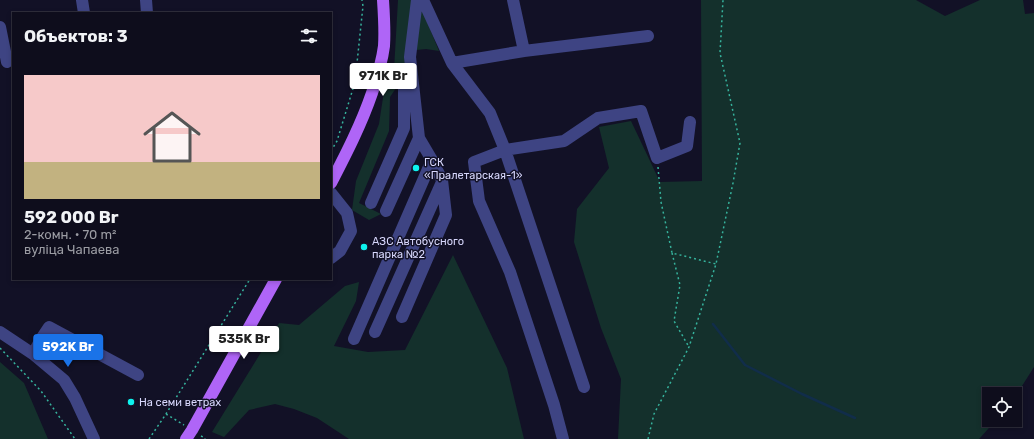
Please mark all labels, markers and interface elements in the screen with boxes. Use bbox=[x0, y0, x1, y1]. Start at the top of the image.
icon: filters bbox=[298, 25, 320, 47]
text: Объектов: 3 bbox=[24, 26, 128, 46]
pin: 971K Br bbox=[346, 63, 420, 97]
text: 971K Br bbox=[359, 68, 407, 83]
icon: home bbox=[136, 101, 208, 173]
place label: ГСК «Пралетарская-1» bbox=[424, 156, 523, 182]
marker: ГСК «Пралетарская-1» bbox=[411, 163, 421, 173]
text: 592 000 Br bbox=[24, 207, 119, 227]
text: 2-комн. · 70 m² bbox=[24, 227, 117, 242]
place label: АЗС Автобусного парка №2 bbox=[372, 235, 464, 261]
text: вуліца Чапаева bbox=[24, 242, 119, 257]
marker: АЗС Автобусного парка №2 bbox=[359, 242, 369, 252]
pin: 535K Br bbox=[207, 326, 281, 360]
text: 535K Br bbox=[218, 331, 270, 346]
pin: 592K Br bbox=[31, 334, 105, 368]
text: 592K Br bbox=[42, 339, 94, 354]
map controls bbox=[982, 387, 1022, 427]
button: locate bbox=[982, 387, 1022, 427]
place label: На семи ветрах bbox=[139, 396, 221, 409]
marker: На семи ветрах bbox=[126, 397, 136, 407]

